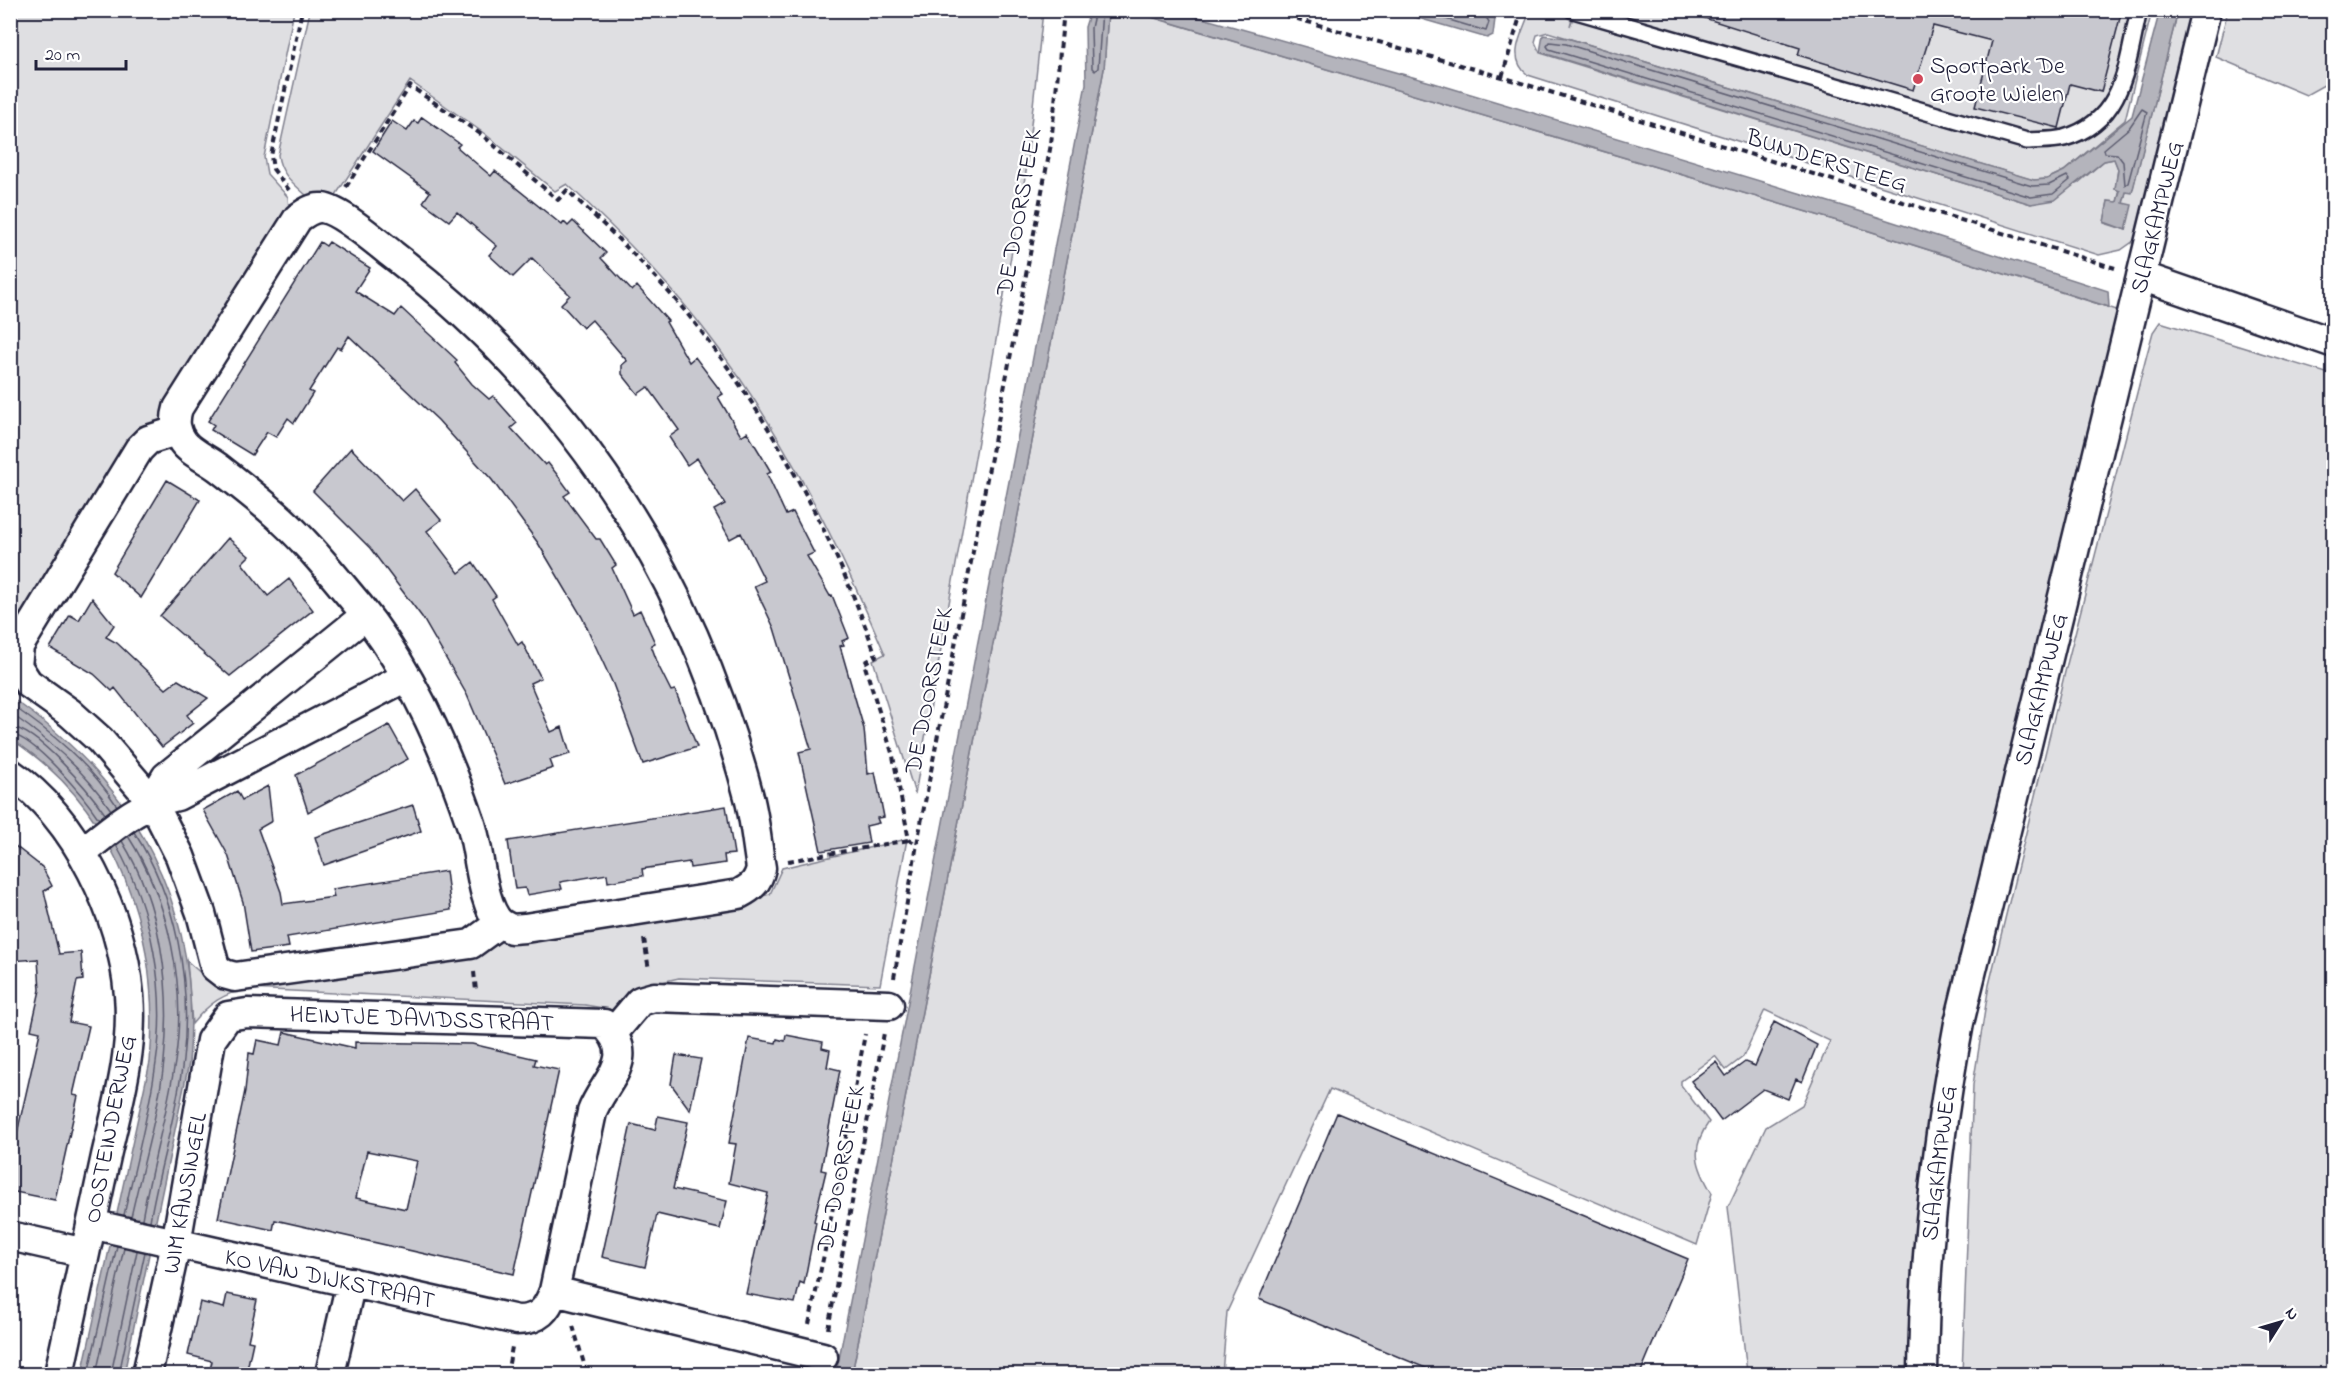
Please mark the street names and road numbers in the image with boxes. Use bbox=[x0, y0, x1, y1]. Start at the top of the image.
street label: BUNDERSTEEG bbox=[1741, 121, 1911, 203]
street label: DE DOORSTEEK bbox=[988, 126, 1052, 300]
street label: SLAGKAMPWEG bbox=[2123, 138, 2194, 297]
street label: DE DOORSTEEK bbox=[897, 604, 964, 778]
street label: SLAGKAMPWEG bbox=[2007, 610, 2078, 769]
street label: HEINTJE DAVIDSSTRAAT bbox=[289, 998, 555, 1043]
street label: OOSTEINDERWEG bbox=[76, 1033, 147, 1226]
street label: DE DOORSTEEK bbox=[809, 1082, 876, 1256]
street label: SLAGKAMPWEG bbox=[1914, 1084, 1967, 1243]
street label: WIM KANSINGEL bbox=[155, 1110, 218, 1277]
street label: KO VAN DIJKSTRAAT bbox=[221, 1241, 438, 1320]

